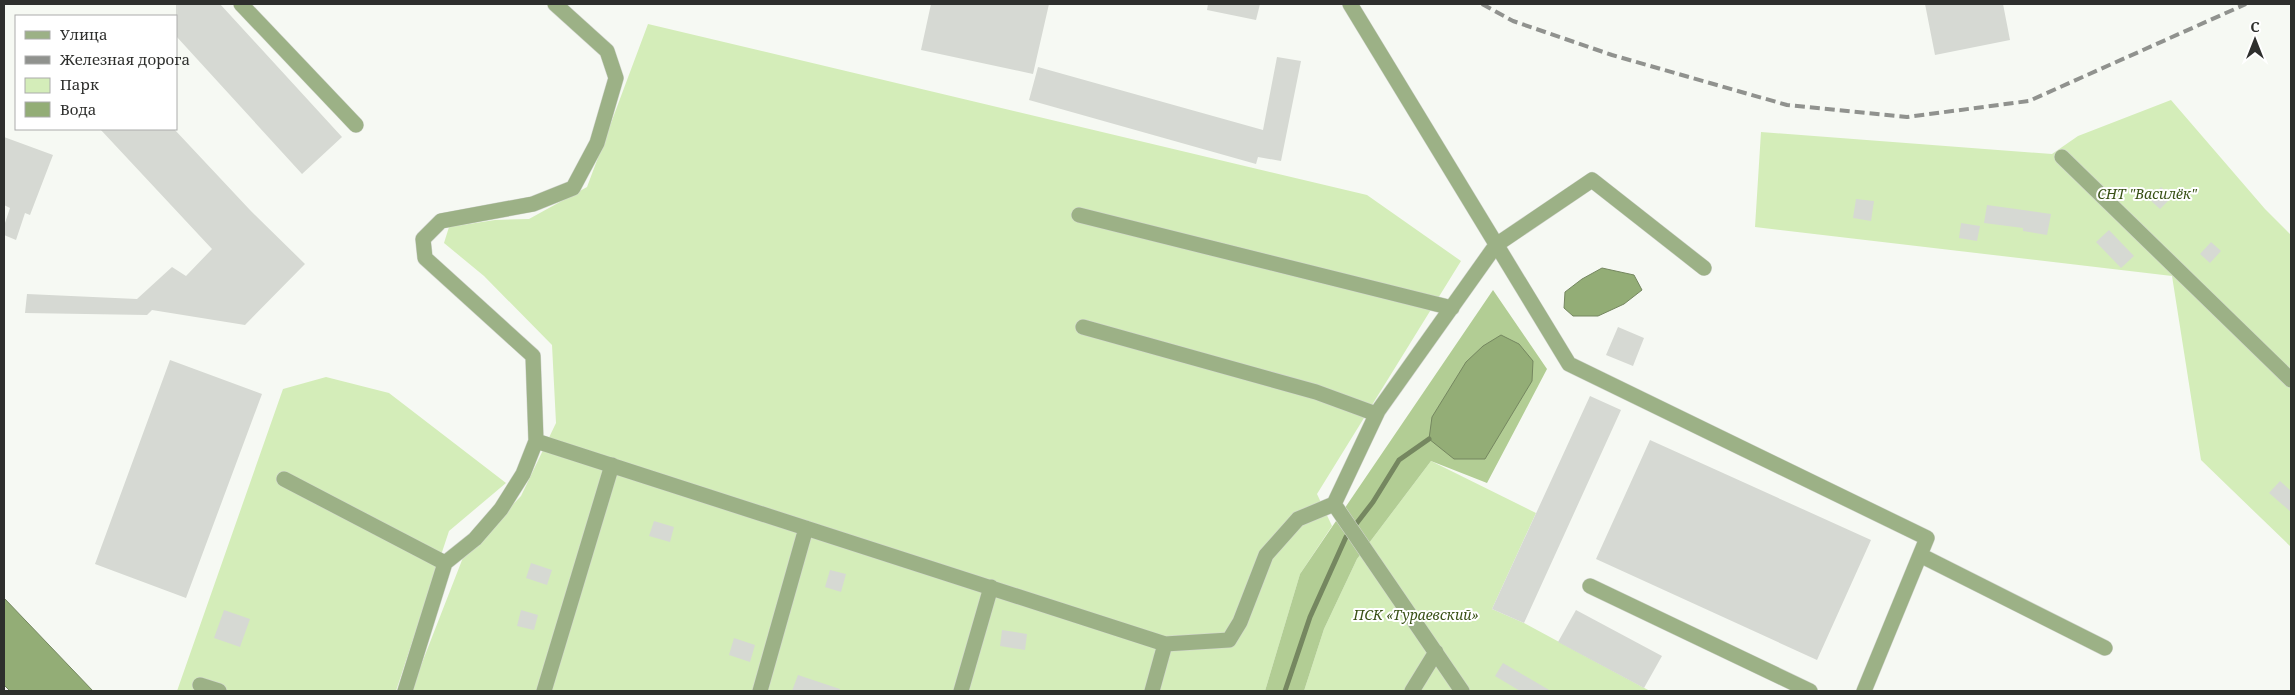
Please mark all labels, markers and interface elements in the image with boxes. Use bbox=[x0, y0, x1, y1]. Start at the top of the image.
legend bbox=[15, 15, 178, 130]
north arrow bbox=[2230, 15, 2280, 65]
text: С bbox=[2250, 17, 2260, 36]
text: Улица bbox=[60, 24, 108, 44]
text: Железная дорога bbox=[59, 49, 190, 69]
text: Парк bbox=[60, 74, 99, 94]
text: Вода bbox=[60, 99, 96, 119]
park label: СНТ "Василёк" bbox=[2097, 184, 2198, 203]
park label: ПСК «Тураевский» bbox=[1352, 605, 1479, 624]

